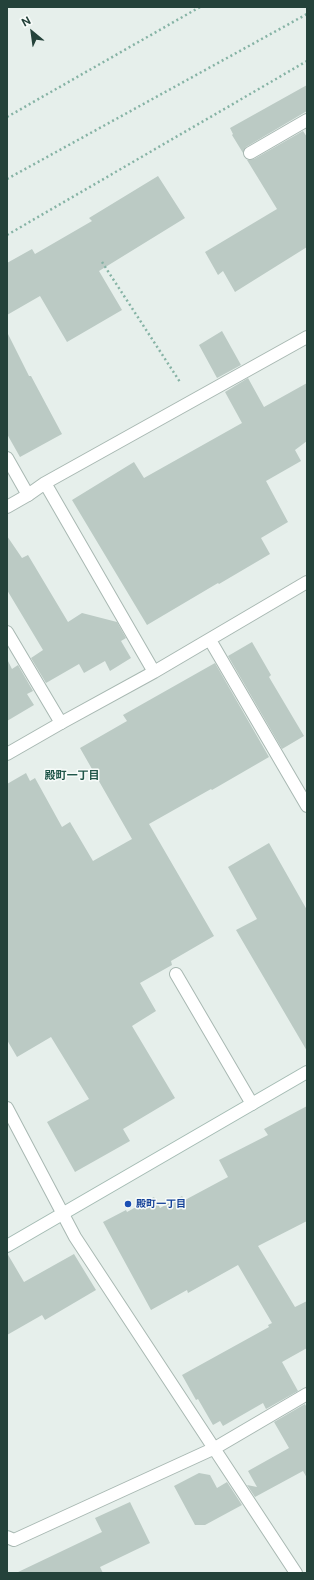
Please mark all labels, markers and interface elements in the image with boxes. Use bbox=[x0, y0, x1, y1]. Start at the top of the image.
north arrow bbox=[12, 12, 52, 52]
text: N bbox=[20, 14, 33, 29]
district label: 殿町一丁目 bbox=[45, 769, 99, 783]
place label: 殿町一丁目 bbox=[136, 1198, 186, 1210]
marker: 殿町一丁目 bbox=[123, 1199, 133, 1209]

